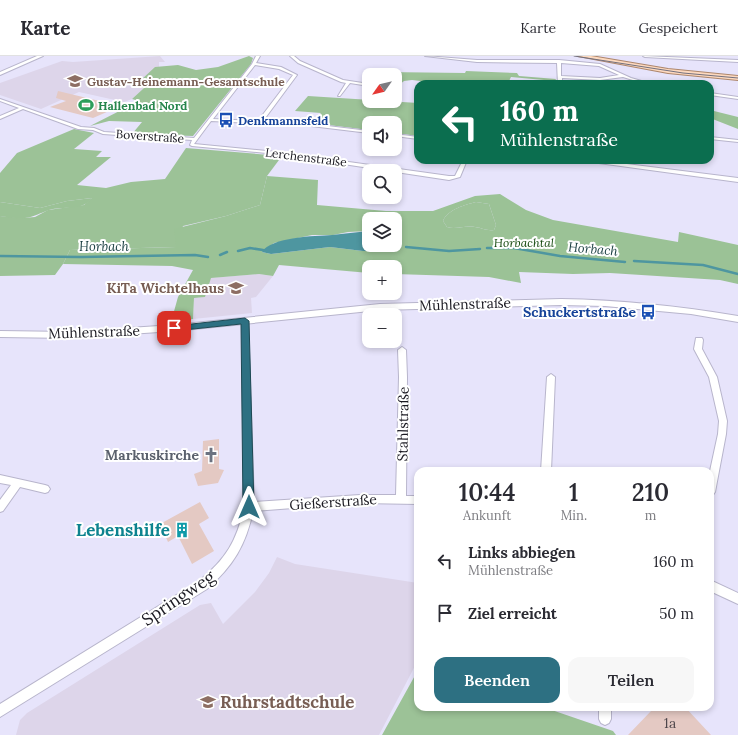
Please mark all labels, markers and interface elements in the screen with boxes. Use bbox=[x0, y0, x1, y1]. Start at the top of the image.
text: Karte bbox=[20, 16, 71, 40]
text: Karte bbox=[520, 19, 556, 37]
text: Route bbox=[578, 19, 616, 37]
text: Gespeichert bbox=[638, 19, 718, 37]
north arrow bbox=[362, 68, 402, 108]
map controls bbox=[362, 68, 402, 348]
school or university icon: Gustav-Heinemann-Gesamtschule bbox=[66, 72, 84, 90]
place label: Gustav-Heinemann-Gesamtschule bbox=[87, 74, 285, 89]
text: 160 m bbox=[500, 93, 578, 129]
sports icon: Hallenbad Nord bbox=[77, 96, 95, 114]
icon: left bbox=[434, 96, 486, 148]
place label: Hallenbad Nord bbox=[98, 98, 187, 113]
bus stop icon: Denkmannsfeld bbox=[217, 111, 235, 129]
place label: Denkmannsfeld bbox=[238, 113, 329, 128]
button: sound bbox=[362, 116, 402, 156]
street label: Boverstraße bbox=[115, 126, 185, 146]
text: Mühlenstraße bbox=[500, 128, 618, 151]
street label: Lerchenstraße bbox=[264, 145, 348, 170]
button: search bbox=[362, 164, 402, 204]
button: layers bbox=[362, 212, 402, 252]
park label: Horbachtal bbox=[494, 235, 555, 250]
water label: Horbach bbox=[79, 238, 129, 255]
water label: Horbach bbox=[567, 238, 619, 260]
button: + bbox=[362, 260, 402, 300]
place label: KiTa Wichtelhaus bbox=[106, 279, 224, 297]
school or university icon: KiTa Wichtelhaus bbox=[227, 279, 245, 297]
street label: Mühlenstraße bbox=[419, 293, 512, 315]
place label: Schuckertstraße bbox=[523, 303, 636, 321]
bus stop icon: Schuckertstraße bbox=[639, 303, 657, 321]
button: − bbox=[362, 308, 402, 348]
pin bbox=[157, 311, 191, 345]
icon: arrive bbox=[163, 317, 185, 339]
street label: Mühlenstraße bbox=[48, 321, 141, 343]
street label: Stahlstraße bbox=[393, 386, 413, 462]
place label: Markuskirche bbox=[105, 446, 199, 464]
church icon: Markuskirche bbox=[202, 446, 220, 464]
text: 10:44 bbox=[459, 477, 516, 508]
text: 1 bbox=[569, 477, 578, 508]
text: 210 bbox=[632, 477, 669, 508]
position arrow bbox=[228, 486, 270, 528]
street label: Gießerstraße bbox=[289, 490, 378, 514]
text: Ankunft bbox=[463, 507, 511, 524]
text: Min. bbox=[560, 507, 587, 524]
text: m bbox=[645, 507, 656, 524]
place label: Lebenshilfe bbox=[76, 519, 170, 541]
building icon: Lebenshilfe bbox=[173, 521, 191, 539]
text: Links abbiegen bbox=[468, 543, 576, 562]
icon: left bbox=[434, 550, 456, 572]
text: 160 m bbox=[653, 552, 694, 571]
text: Mühlenstraße bbox=[468, 562, 553, 579]
street label: Springweg bbox=[137, 565, 219, 631]
icon: arrive bbox=[434, 602, 456, 624]
text: Ziel erreicht bbox=[468, 604, 557, 623]
text: 50 m bbox=[659, 604, 694, 623]
button: Beenden bbox=[434, 657, 560, 703]
button: Teilen bbox=[568, 657, 694, 703]
place label: Ruhrstadtschule bbox=[220, 691, 354, 713]
school or university icon: Ruhrstadtschule bbox=[199, 693, 217, 711]
house number: 1a bbox=[664, 714, 676, 732]

